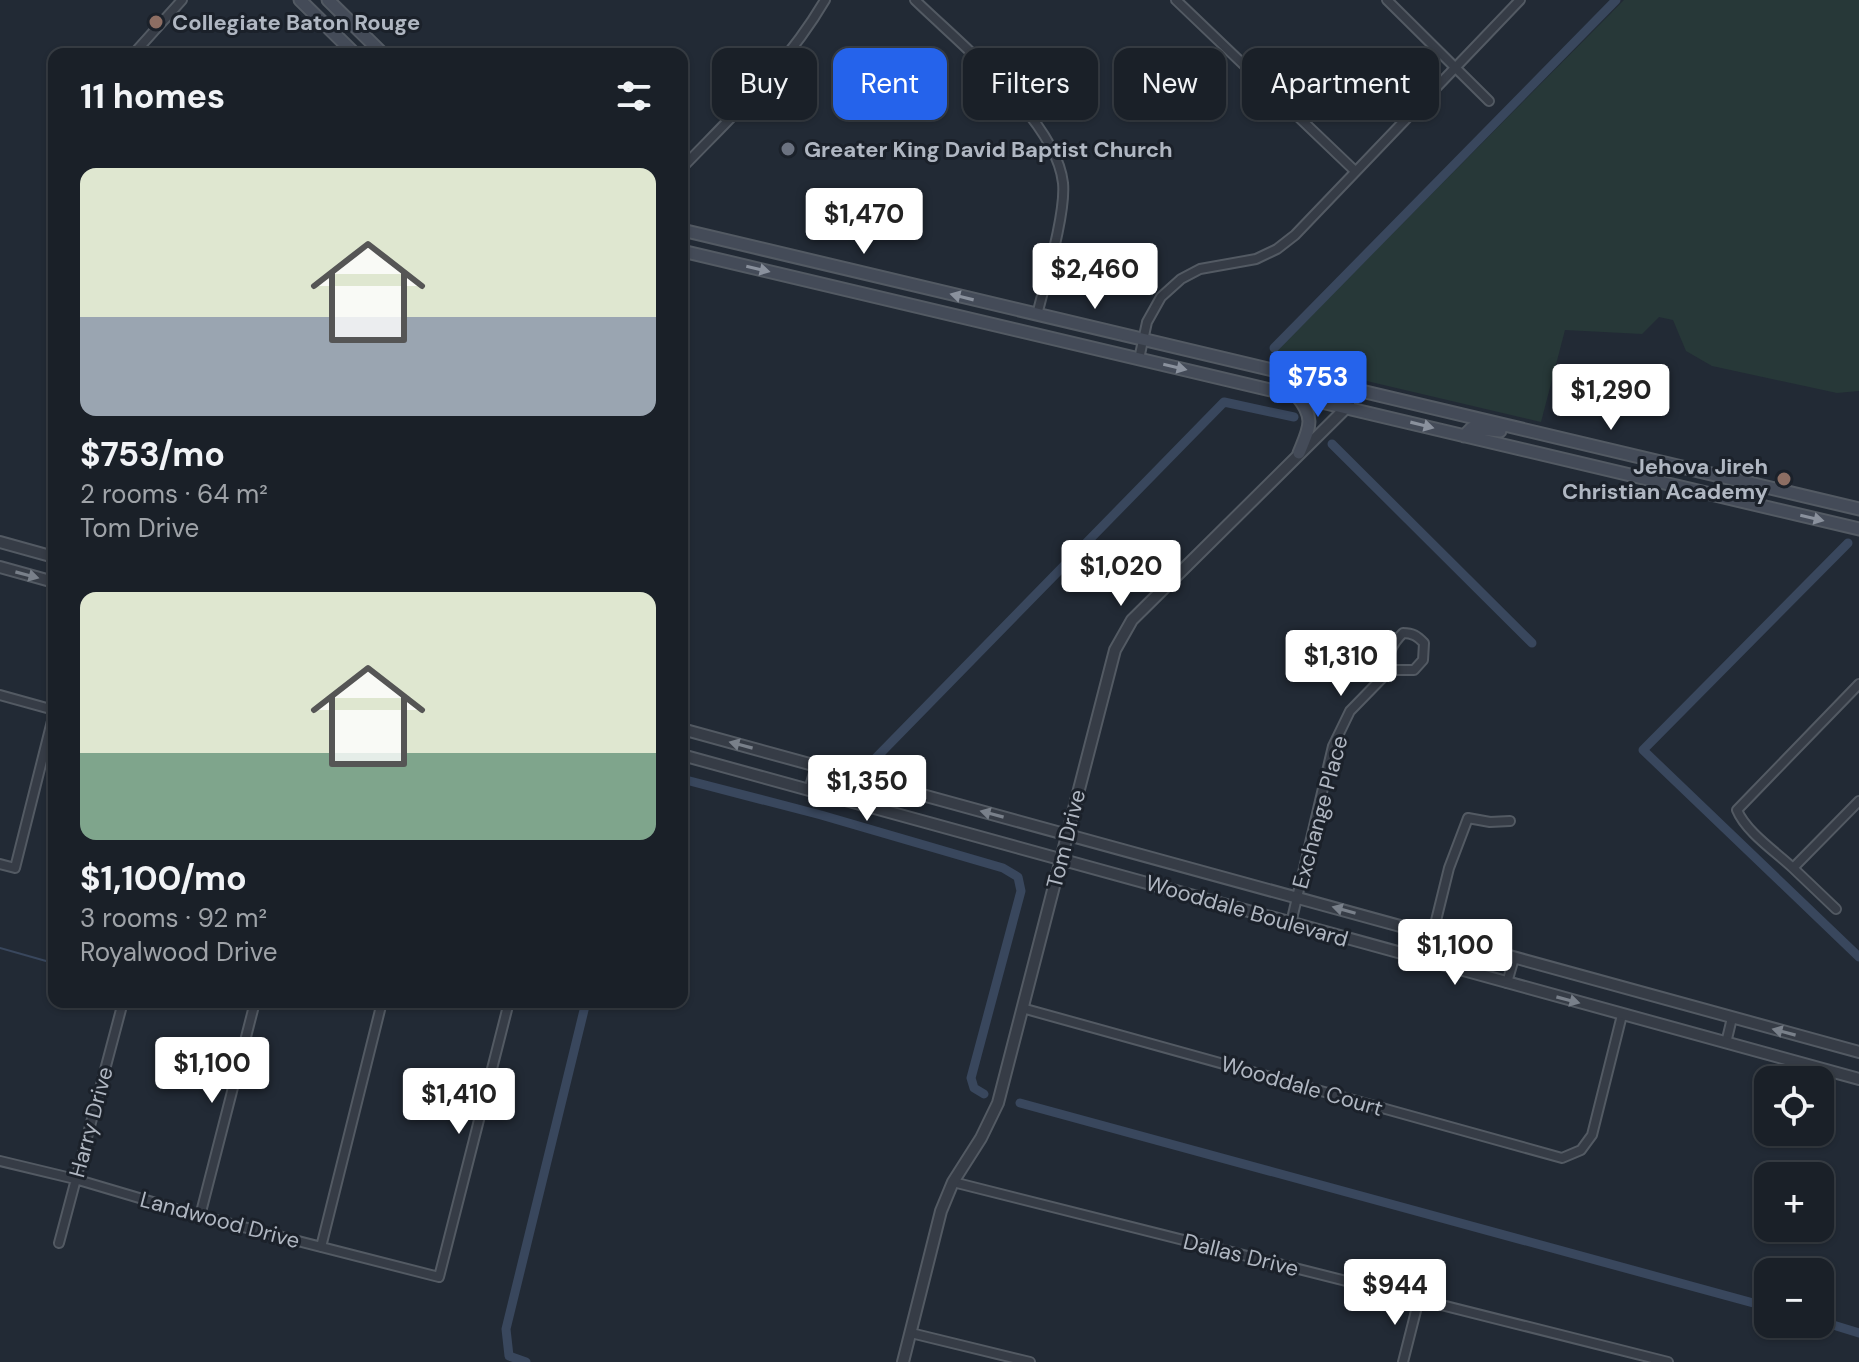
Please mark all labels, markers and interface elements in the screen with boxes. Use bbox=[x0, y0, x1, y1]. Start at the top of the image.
place label: Collegiate Baton Rouge bbox=[172, 8, 420, 37]
marker: Collegiate Baton Rouge bbox=[147, 13, 165, 31]
chip: Buy bbox=[712, 48, 817, 120]
chip: Rent bbox=[833, 48, 947, 120]
chip: Filters bbox=[963, 48, 1098, 120]
chip: New bbox=[1114, 48, 1226, 120]
chip: Apartment bbox=[1242, 48, 1439, 120]
text: 11 homes bbox=[80, 74, 225, 119]
icon: filters bbox=[612, 74, 656, 118]
place label: Greater King David Baptist Church bbox=[804, 135, 1173, 164]
marker: Greater King David Baptist Church bbox=[779, 140, 797, 158]
pin: $1,470 bbox=[799, 188, 929, 256]
text: $1,470 bbox=[824, 197, 904, 231]
icon: home bbox=[296, 220, 440, 364]
pin: $2,460 bbox=[1030, 243, 1160, 311]
text: $2,460 bbox=[1051, 252, 1139, 286]
one-way arrow bbox=[746, 263, 771, 276]
one-way arrow bbox=[949, 290, 974, 302]
pin: $753 bbox=[1271, 351, 1365, 419]
text: $753 bbox=[1288, 360, 1348, 394]
one-way arrow bbox=[1162, 361, 1187, 374]
pin: $1,290 bbox=[1546, 364, 1676, 432]
text: $1,290 bbox=[1570, 373, 1652, 407]
one-way arrow bbox=[1410, 420, 1435, 432]
text: $753/mo bbox=[80, 432, 225, 477]
place label: Jehova Jireh Christian Academy bbox=[1562, 452, 1768, 506]
marker: Jehova Jireh Christian Academy bbox=[1775, 470, 1793, 488]
text: 2 rooms · 64 m² bbox=[80, 477, 268, 511]
text: Tom Drive bbox=[80, 511, 199, 545]
one-way arrow bbox=[1799, 512, 1824, 525]
pin: $1,020 bbox=[1056, 540, 1186, 608]
text: $1,020 bbox=[1080, 549, 1162, 583]
one-way arrow bbox=[15, 569, 40, 581]
pin: $1,310 bbox=[1276, 630, 1406, 698]
text: $1,310 bbox=[1304, 639, 1378, 673]
icon: home bbox=[296, 644, 440, 788]
street label: Exchange Place bbox=[1286, 732, 1354, 892]
one-way arrow bbox=[728, 738, 752, 751]
pin: $1,350 bbox=[802, 755, 932, 823]
text: $1,350 bbox=[826, 764, 908, 798]
street label: Tom Drive bbox=[1040, 787, 1092, 891]
one-way arrow bbox=[979, 808, 1004, 820]
text: $1,100/mo bbox=[80, 856, 247, 901]
street label: Wooddale Boulevard bbox=[1142, 868, 1352, 954]
text: 3 rooms · 92 m² bbox=[80, 901, 267, 935]
one-way arrow bbox=[1332, 904, 1357, 916]
pin: $1,100 bbox=[1390, 919, 1520, 987]
text: $1,100 bbox=[1416, 928, 1494, 962]
text: Royalwood Drive bbox=[80, 935, 278, 969]
one-way arrow bbox=[1555, 994, 1580, 1006]
one-way arrow bbox=[1771, 1025, 1796, 1037]
pin: $1,100 bbox=[147, 1037, 277, 1105]
text: $1,100 bbox=[173, 1046, 251, 1080]
street label: Wooddale Court bbox=[1218, 1049, 1386, 1123]
street label: Harry Drive bbox=[62, 1063, 120, 1181]
map controls bbox=[1754, 1066, 1834, 1338]
button: locate bbox=[1754, 1066, 1834, 1146]
pin: $1,410 bbox=[394, 1068, 524, 1136]
text: $1,410 bbox=[421, 1077, 497, 1111]
button: + bbox=[1754, 1162, 1834, 1242]
street label: Landwood Drive bbox=[137, 1185, 303, 1255]
street label: Dallas Drive bbox=[1180, 1227, 1302, 1283]
button: − bbox=[1754, 1258, 1834, 1338]
pin: $944 bbox=[1348, 1259, 1442, 1327]
text: $944 bbox=[1362, 1268, 1428, 1302]

